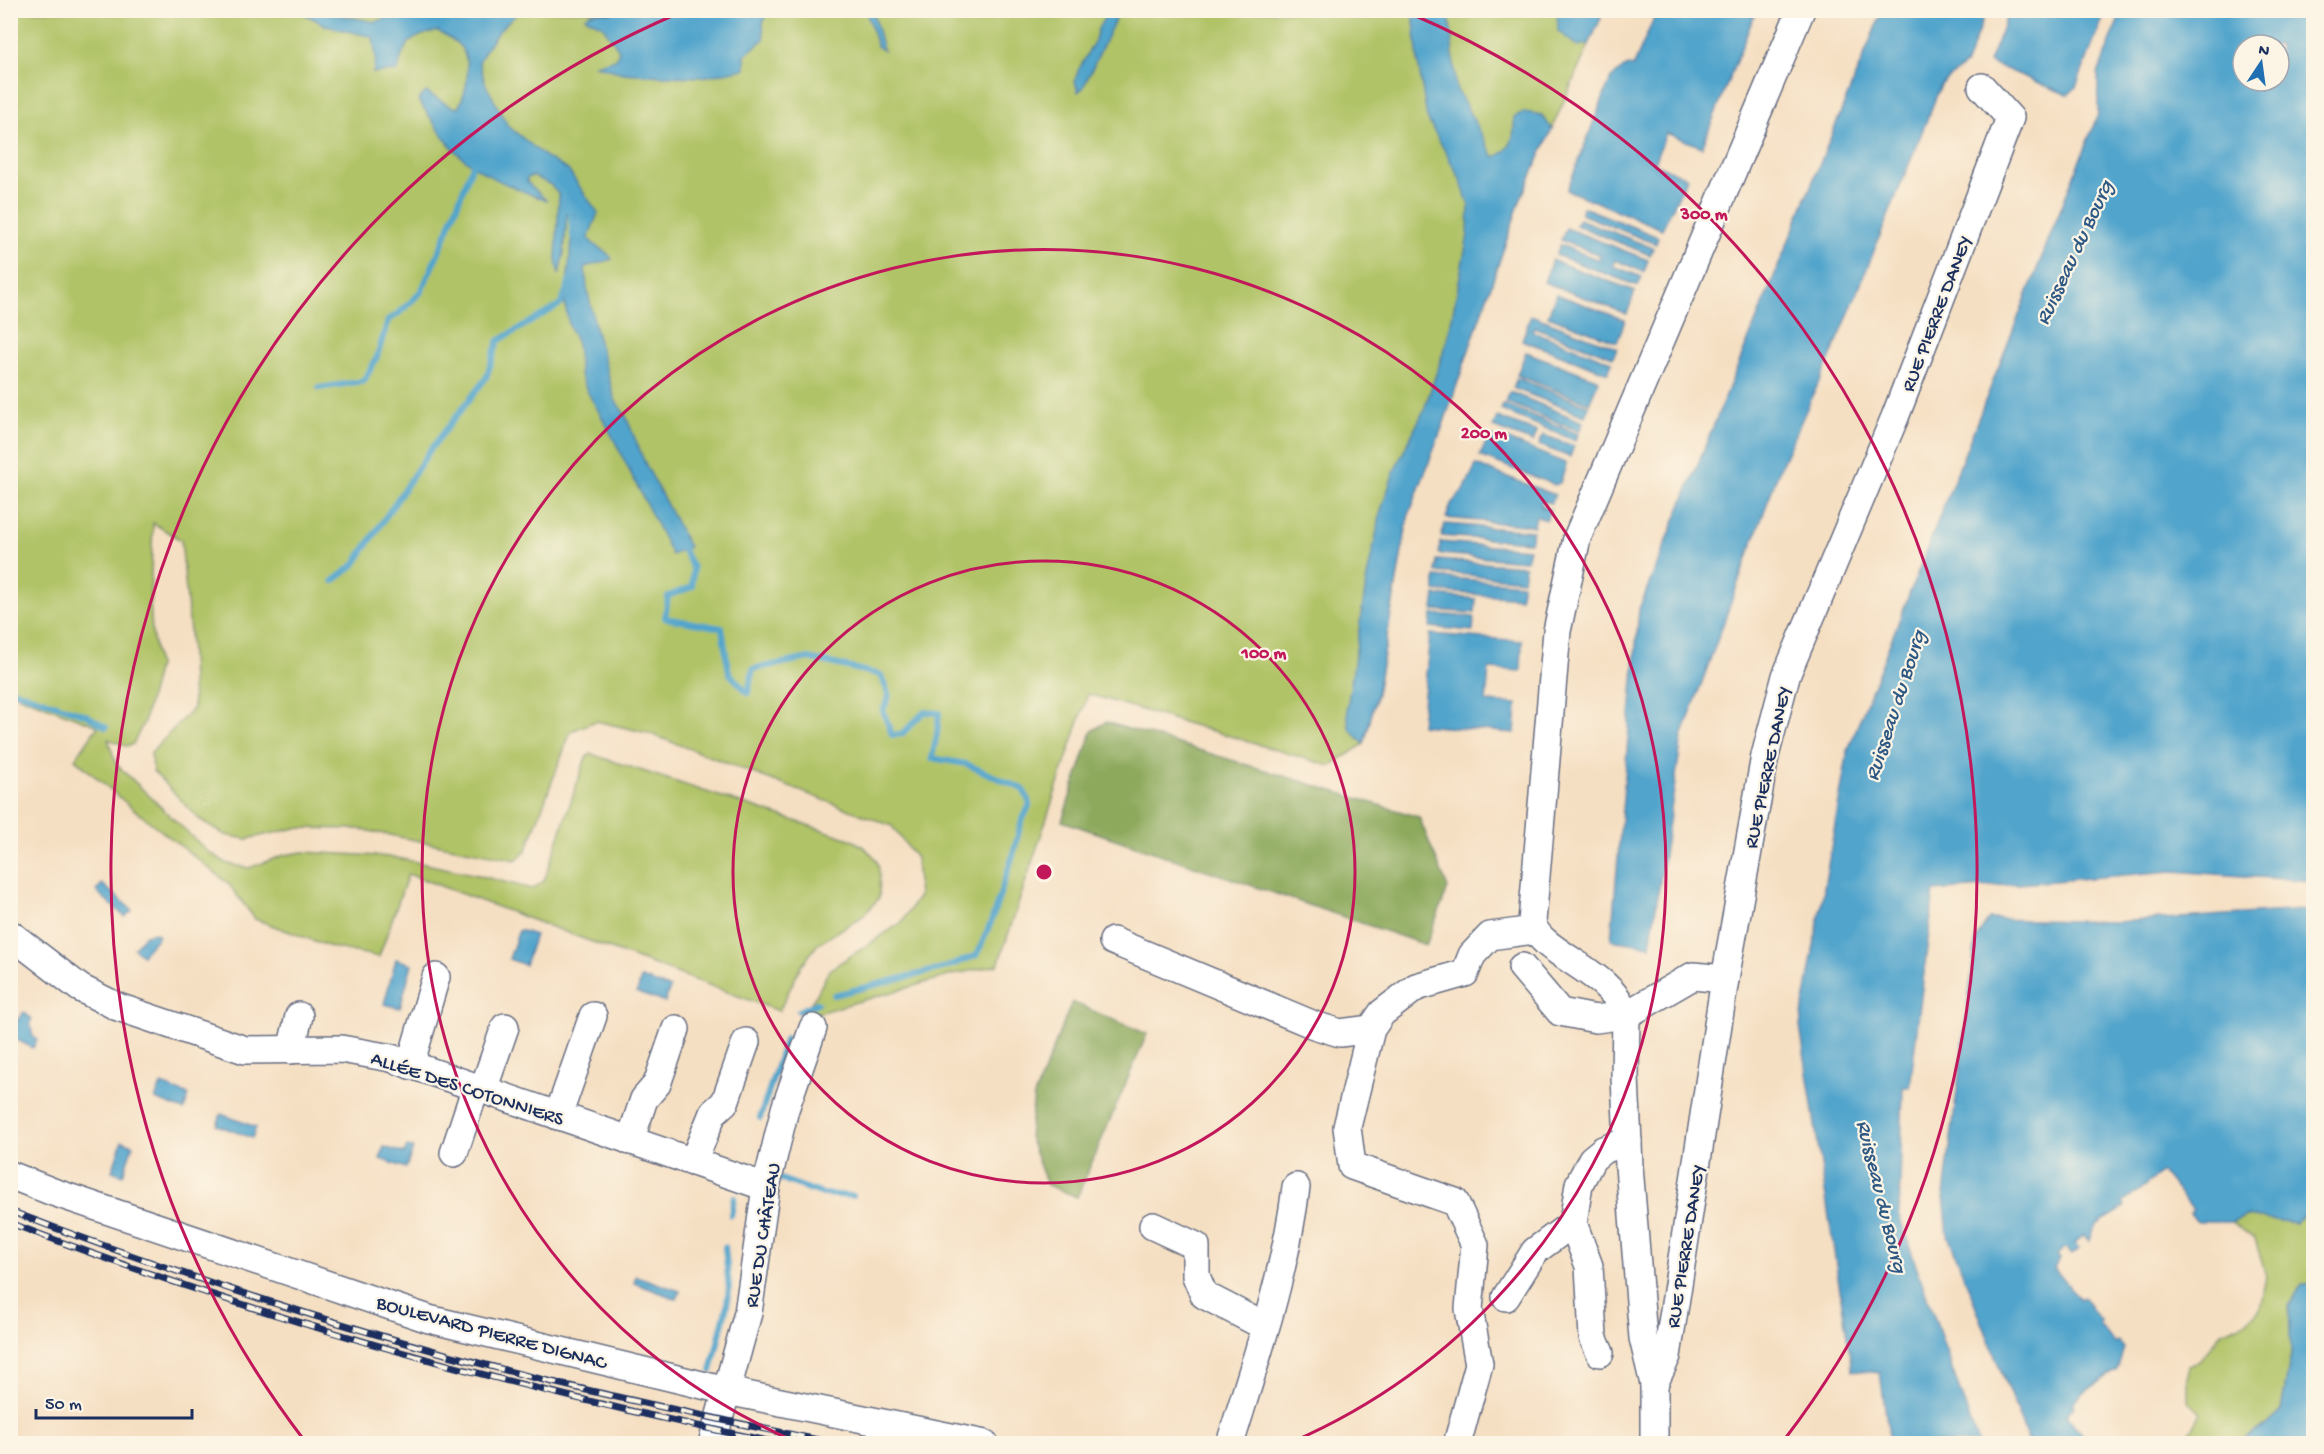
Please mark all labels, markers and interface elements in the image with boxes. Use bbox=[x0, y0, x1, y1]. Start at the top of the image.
north arrow bbox=[2231, 33, 2291, 93]
text: N bbox=[2256, 41, 2271, 62]
water label: Ruisseau du Bourg bbox=[2032, 176, 2121, 330]
text: 300 m bbox=[1680, 205, 1728, 226]
street label: RUE PIERRE DANEY bbox=[1898, 233, 1979, 396]
text: 200 m bbox=[1461, 424, 1507, 445]
water label: Ruisseau du Bourg bbox=[1861, 626, 1934, 784]
text: 100 m bbox=[1241, 644, 1287, 665]
street label: RUE PIERRE DANEY bbox=[1741, 684, 1798, 851]
centre of rings bbox=[1034, 862, 1054, 882]
street label: ALLÉE DES COTONNIERS bbox=[368, 1047, 567, 1133]
water label: Ruisseau du Bourg bbox=[1849, 1118, 1911, 1278]
street label: RUE DU CHÂTEAU bbox=[741, 1161, 787, 1309]
street label: RUE PIERRE DANEY bbox=[1663, 1163, 1712, 1330]
street label: BOULEVARD PIERRE DIGNAC bbox=[373, 1292, 610, 1377]
scale bar bbox=[36, 1382, 192, 1420]
text: 50 m bbox=[45, 1395, 82, 1416]

